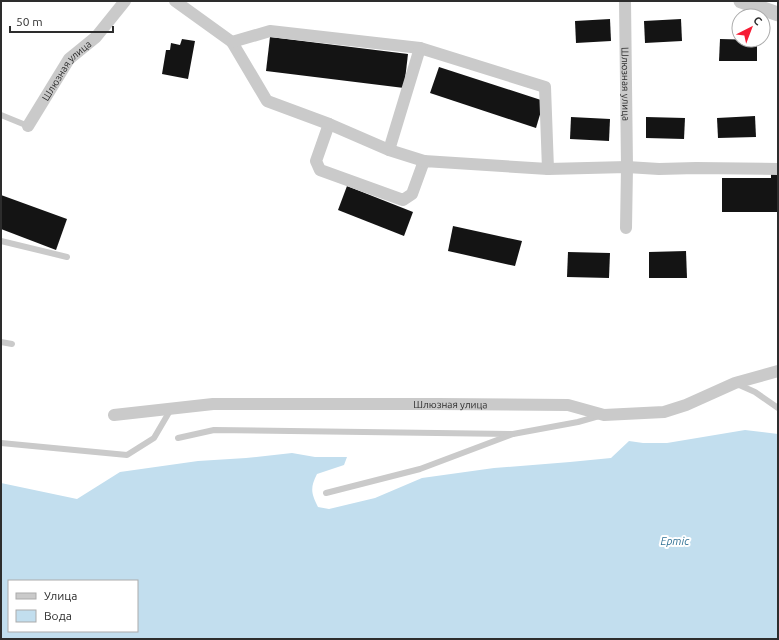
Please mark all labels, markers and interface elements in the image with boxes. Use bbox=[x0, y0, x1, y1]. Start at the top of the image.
scale bar bbox=[10, 8, 113, 34]
north arrow bbox=[731, 8, 771, 48]
text: С bbox=[751, 14, 764, 27]
text: 50 m bbox=[16, 15, 43, 28]
street label: Шлюзная улица bbox=[40, 38, 93, 103]
street label: Шлюзная улица bbox=[620, 47, 631, 121]
street label: Шлюзная улица bbox=[413, 399, 488, 410]
water label: Ертіс bbox=[661, 535, 690, 547]
legend bbox=[8, 580, 138, 632]
text: Улица bbox=[44, 589, 77, 602]
text: Вода bbox=[44, 609, 72, 622]

